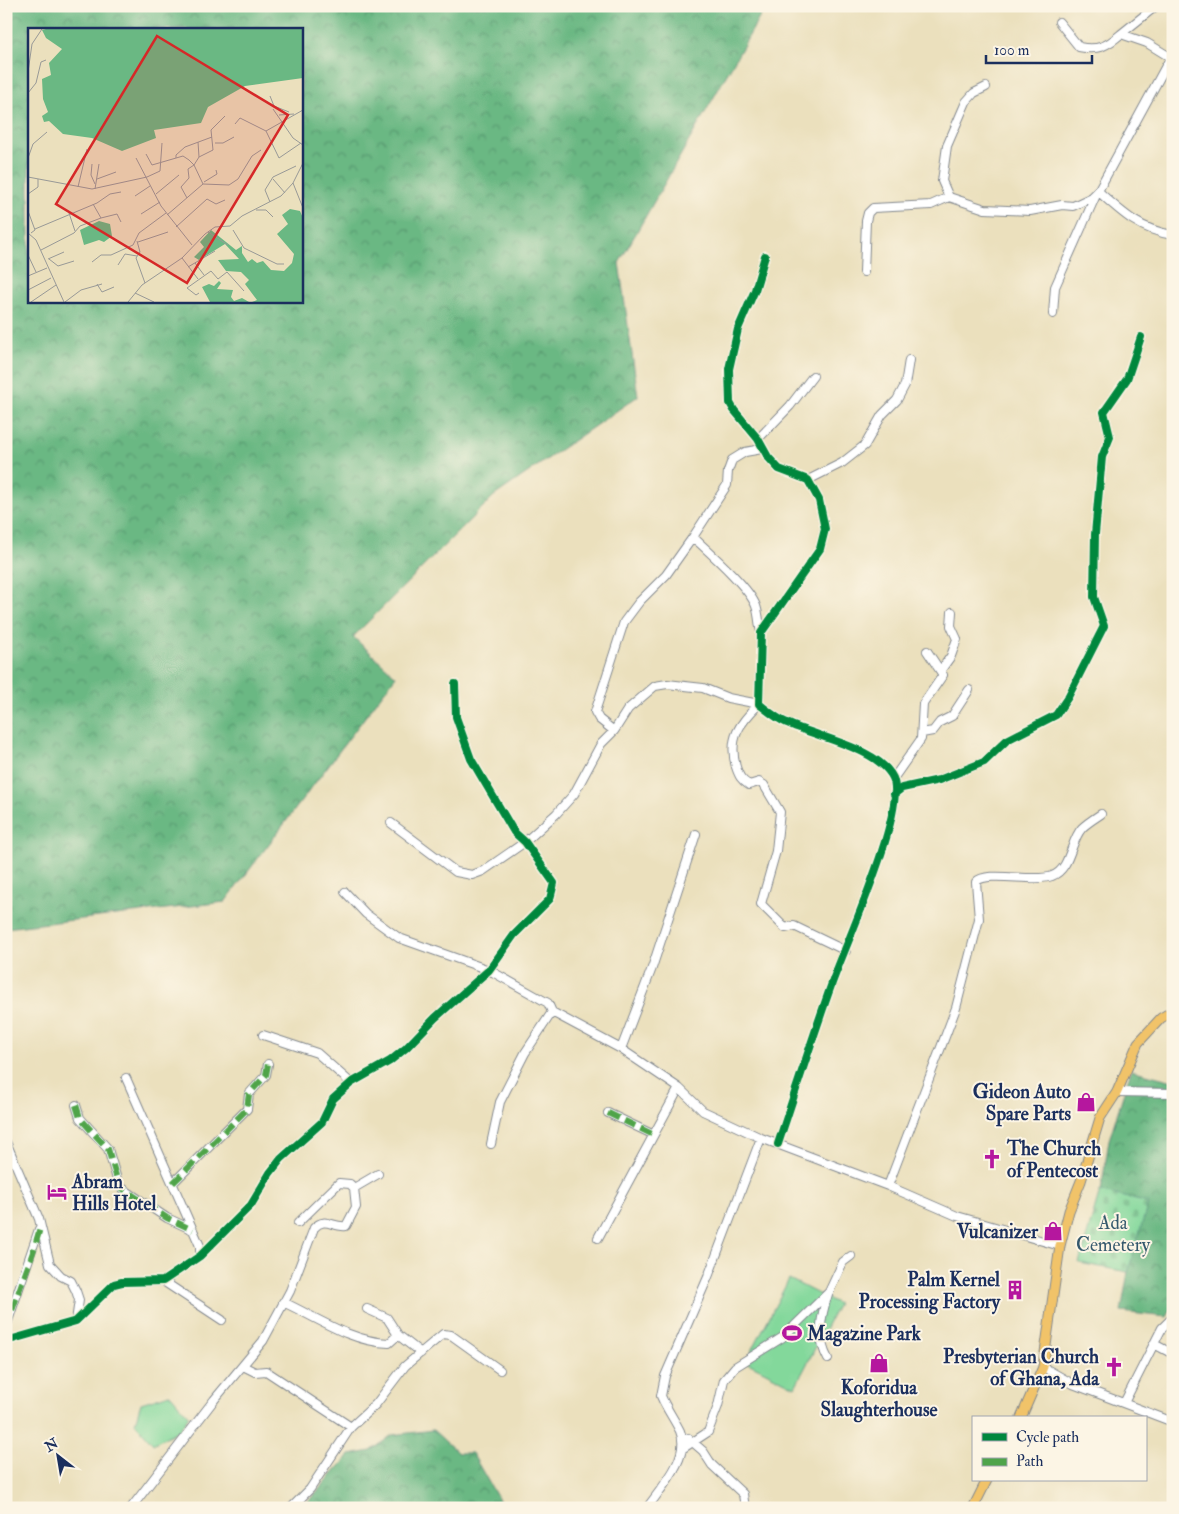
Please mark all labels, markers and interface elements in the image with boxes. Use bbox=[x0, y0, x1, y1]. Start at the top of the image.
inset map bbox=[28, 28, 302, 302]
scale bar bbox=[986, 32, 1093, 64]
text: 100 m bbox=[994, 41, 1030, 60]
place label: Gideon Auto Spare Parts bbox=[973, 1080, 1071, 1127]
shop icon: Gideon Auto Spare Parts bbox=[1075, 1091, 1097, 1113]
place label: The Church of Pentecost bbox=[1006, 1137, 1101, 1183]
church icon: The Church of Pentecost bbox=[981, 1148, 1003, 1170]
place label: Abram Hills Hotel bbox=[71, 1170, 156, 1216]
hotel icon: Abram Hills Hotel bbox=[46, 1181, 68, 1203]
park label: Ada Cemetery bbox=[1076, 1211, 1151, 1257]
place label: Vulcanizer bbox=[956, 1220, 1039, 1244]
shop icon: Vulcanizer bbox=[1042, 1220, 1064, 1242]
place label: Palm Kernel Processing Factory bbox=[859, 1268, 1001, 1315]
building icon: Palm Kernel Processing Factory bbox=[1004, 1279, 1026, 1301]
sports icon: Magazine Park bbox=[781, 1322, 803, 1344]
place label: Magazine Park bbox=[806, 1322, 922, 1347]
place label: Presbyterian Church of Ghana, Ada bbox=[943, 1345, 1100, 1391]
shop icon: Koforidua Slaughterhouse bbox=[868, 1352, 890, 1374]
church icon: Presbyterian Church of Ghana, Ada bbox=[1103, 1356, 1125, 1378]
place label: Koforidua Slaughterhouse bbox=[821, 1376, 937, 1423]
legend bbox=[972, 1416, 1146, 1482]
text: Cycle path bbox=[1016, 1428, 1079, 1448]
north arrow bbox=[32, 1432, 82, 1482]
text: N bbox=[41, 1435, 62, 1456]
text: Path bbox=[1016, 1452, 1043, 1471]

